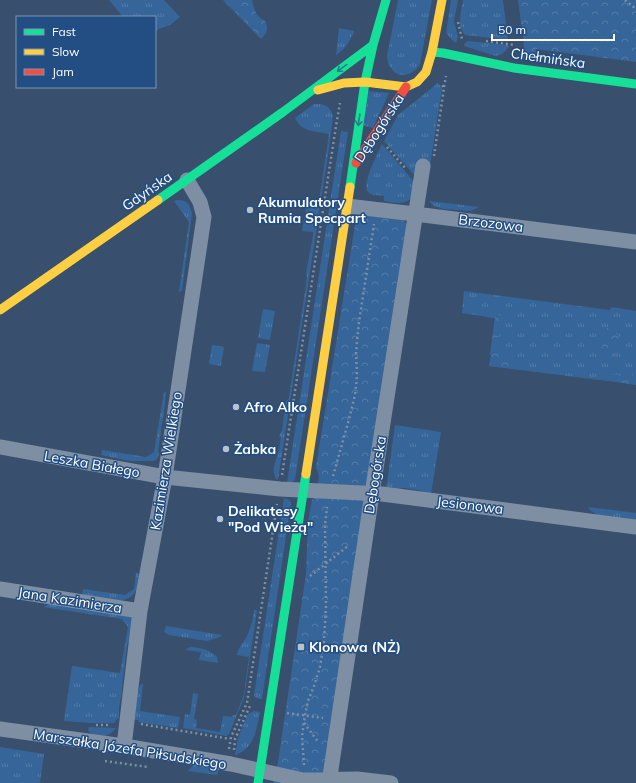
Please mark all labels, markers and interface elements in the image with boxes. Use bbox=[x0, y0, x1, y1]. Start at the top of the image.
legend bbox=[16, 16, 156, 88]
scale bar bbox=[492, 16, 614, 42]
text: 50 m bbox=[498, 22, 526, 37]
text: Fast bbox=[52, 24, 76, 39]
text: Slow bbox=[52, 44, 80, 59]
street label: Chełmińska bbox=[510, 44, 586, 72]
text: Jam bbox=[52, 64, 74, 79]
one-way arrow bbox=[336, 64, 347, 72]
street label: Dębogórska bbox=[350, 90, 408, 166]
one-way arrow bbox=[355, 113, 363, 126]
street label: Gdyńska bbox=[119, 167, 175, 215]
place label: Akumulatory Rumia Specpart bbox=[258, 193, 367, 227]
marker: Akumulatory Rumia Specpart bbox=[245, 205, 255, 215]
street label: Brzozowa bbox=[458, 210, 524, 236]
street label: Kazimierza Wielkiego bbox=[146, 390, 186, 532]
place label: Afro Alko bbox=[244, 398, 307, 416]
marker: Afro Alko bbox=[231, 402, 241, 412]
street label: Dębogórska bbox=[360, 435, 390, 515]
place label: Żabka bbox=[234, 440, 276, 458]
marker: Żabka bbox=[221, 444, 231, 454]
street label: Leszka Białego bbox=[43, 447, 141, 481]
street label: Jesionowa bbox=[436, 492, 504, 518]
place label: Delikatesy "Pod Wieżą" bbox=[228, 502, 313, 536]
marker: Delikatesy "Pod Wieżą" bbox=[215, 514, 225, 524]
street label: Jana Kazimierza bbox=[17, 583, 123, 617]
place label: Klonowa (NŻ) bbox=[309, 638, 401, 656]
marker: Klonowa (NŻ) bbox=[296, 642, 306, 652]
street label: Marszałka Józefa Piłsudskiego bbox=[32, 725, 228, 773]

